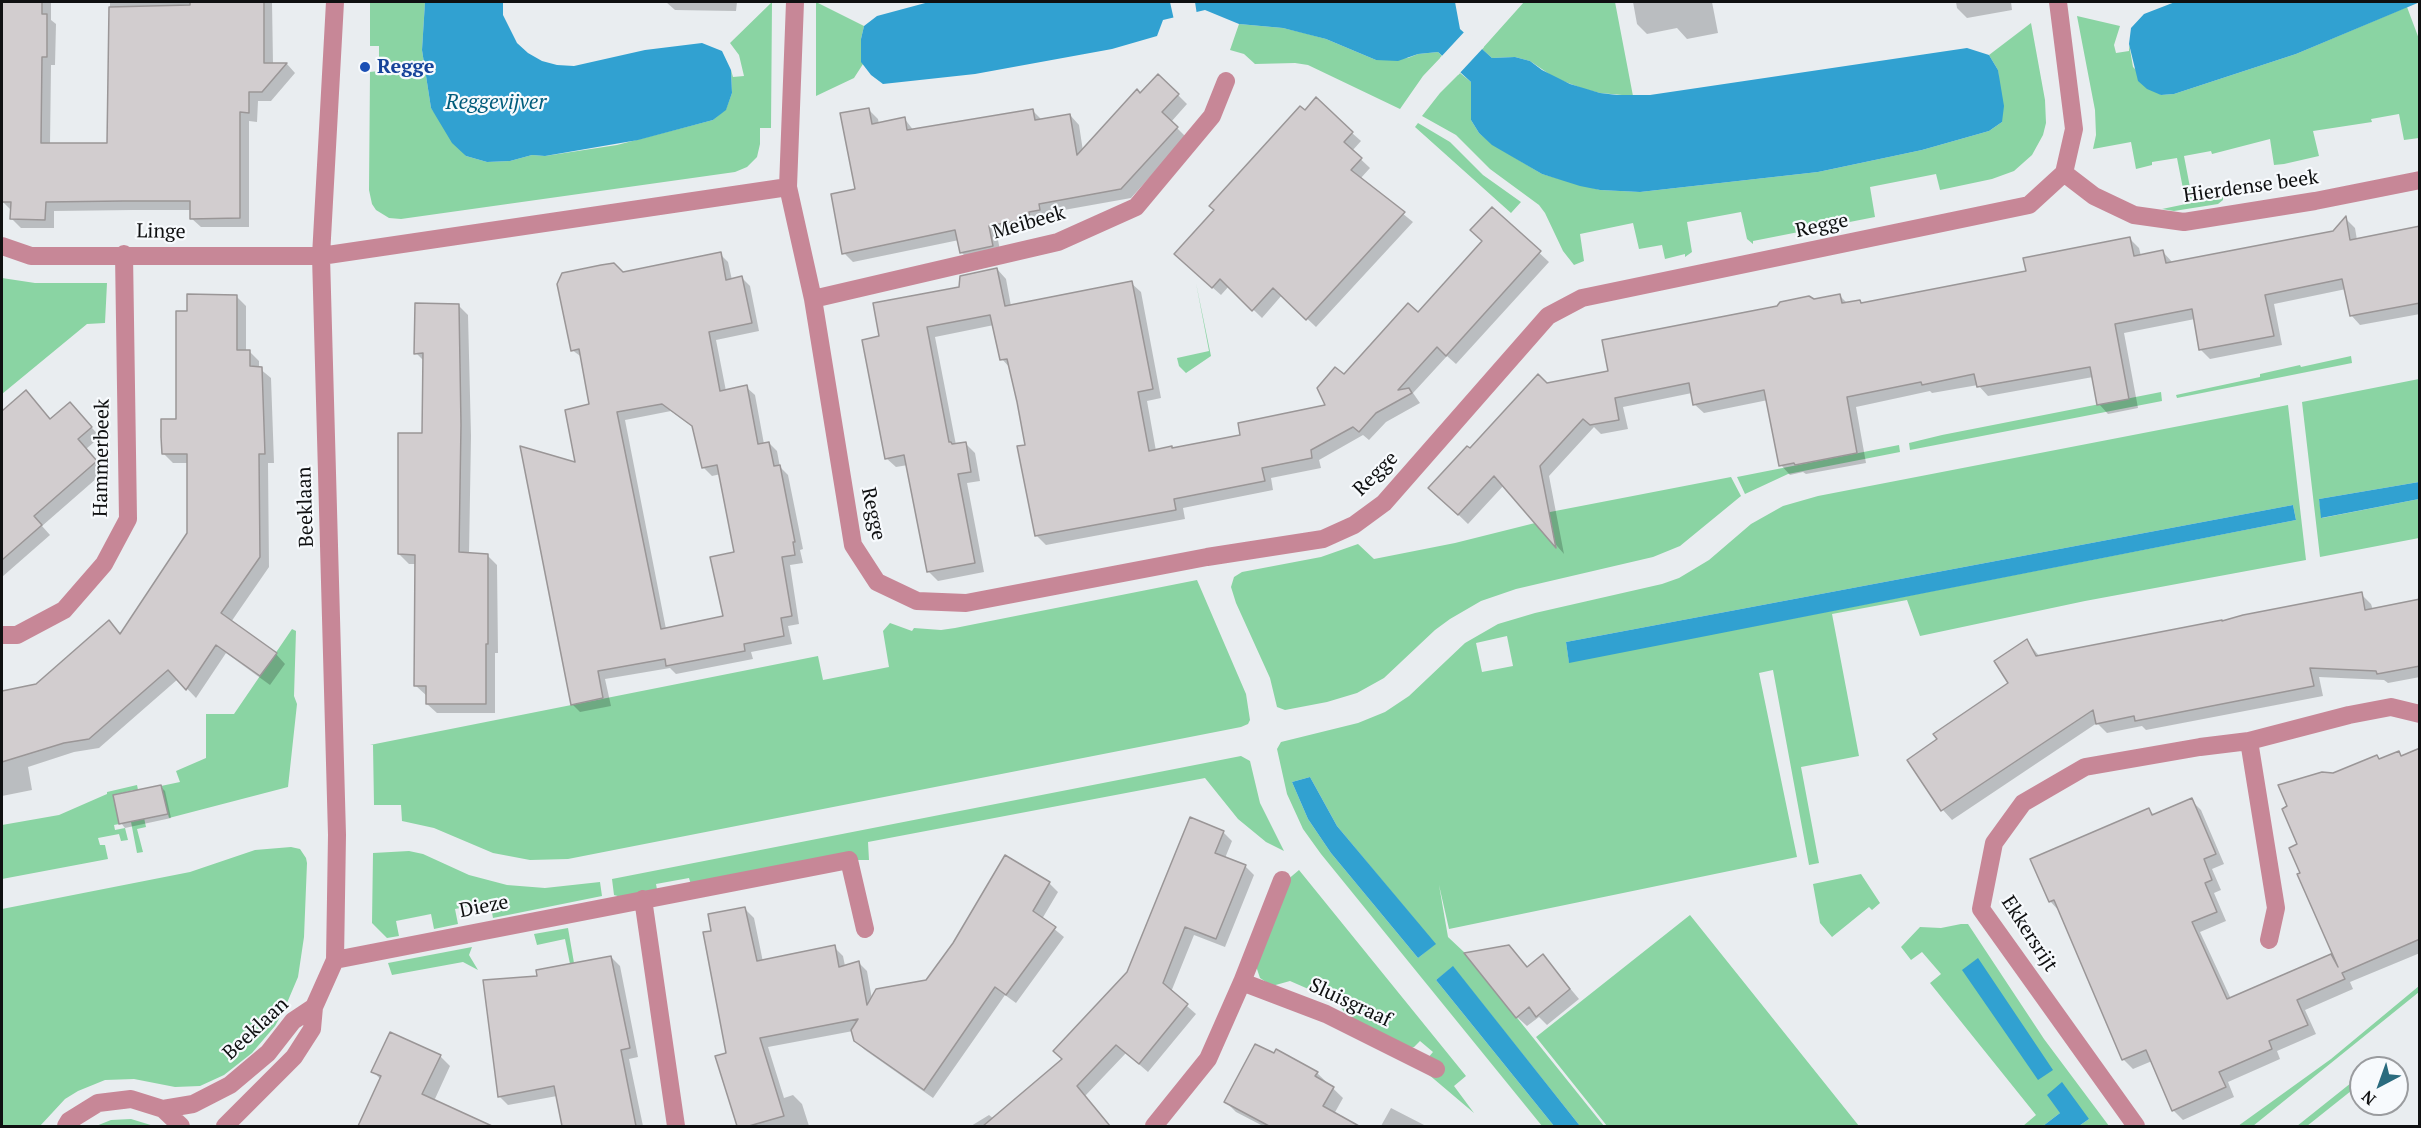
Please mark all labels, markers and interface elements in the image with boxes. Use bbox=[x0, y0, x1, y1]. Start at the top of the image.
place label: Regge bbox=[377, 55, 434, 79]
marker: Regge bbox=[358, 60, 372, 74]
water label: Reggevijver bbox=[446, 90, 546, 116]
street label: Hierdense beek bbox=[2182, 166, 2320, 208]
street label: Meibeek bbox=[990, 201, 1068, 245]
street label: Regge bbox=[1793, 209, 1851, 243]
street label: Linge bbox=[136, 220, 186, 244]
street label: Hammerbeek bbox=[89, 399, 115, 517]
street label: Regge bbox=[1349, 447, 1403, 501]
street label: Beeklaan bbox=[293, 466, 319, 548]
street label: Regge bbox=[856, 485, 890, 543]
street label: Dieze bbox=[457, 890, 511, 924]
street label: Ekkersrijt bbox=[1996, 892, 2062, 976]
street label: Sluisgraaf bbox=[1305, 973, 1395, 1033]
street label: Beeklaan bbox=[218, 993, 294, 1065]
north arrow bbox=[2349, 1056, 2409, 1116]
text: N bbox=[2357, 1086, 2380, 1110]

